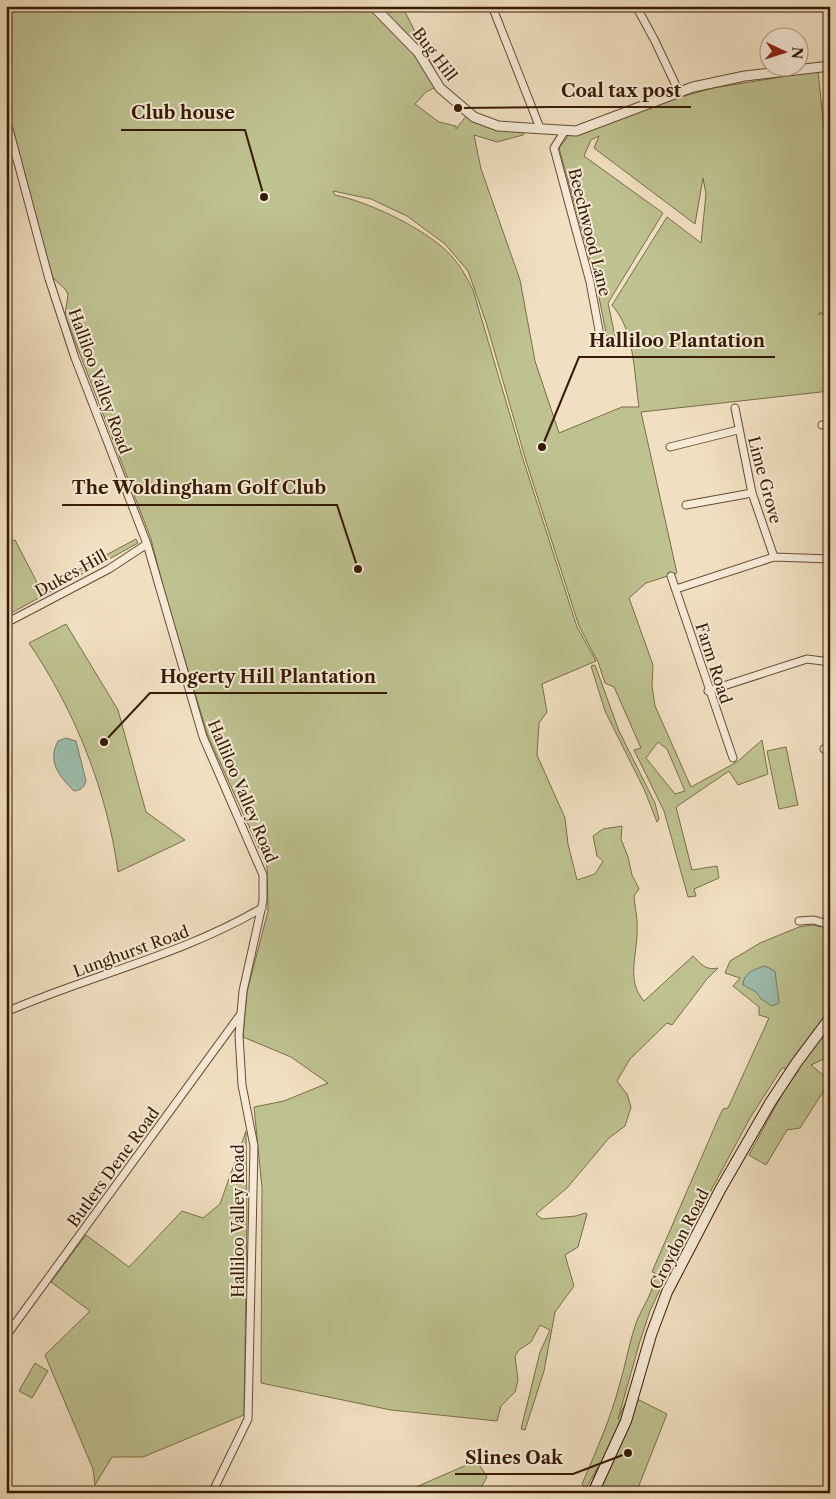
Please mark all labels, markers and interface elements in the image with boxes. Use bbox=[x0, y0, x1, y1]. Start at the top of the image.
street label: Bug Hill bbox=[408, 23, 462, 85]
north arrow bbox=[758, 28, 808, 78]
text: N bbox=[788, 46, 806, 60]
callout: Coal tax post bbox=[551, 74, 691, 107]
text: Coal tax post bbox=[561, 80, 682, 102]
callout: Club house bbox=[121, 97, 245, 130]
text: Club house bbox=[131, 102, 235, 124]
street label: Beechwood Lane bbox=[564, 166, 616, 298]
street label: Halliloo Valley Road bbox=[64, 306, 136, 457]
callout: Halliloo Plantation bbox=[579, 324, 775, 357]
text: Halliloo Plantation bbox=[589, 330, 766, 352]
street label: Lime Grove bbox=[744, 434, 786, 526]
callout: The Woldingham Golf Club bbox=[62, 472, 337, 505]
text: The Woldingham Golf Club bbox=[72, 477, 327, 499]
street label: Dukes Hill bbox=[31, 545, 111, 601]
street label: Farm Road bbox=[692, 620, 737, 706]
callout: Hogerty Hill Plantation bbox=[150, 660, 387, 693]
text: Hogerty Hill Plantation bbox=[160, 666, 377, 688]
street label: Halliloo Valley Road bbox=[204, 717, 282, 866]
street label: Lunghurst Road bbox=[70, 921, 192, 981]
street label: Butlers Dene Road bbox=[63, 1103, 163, 1231]
street label: Halliloo Valley Road bbox=[228, 1144, 248, 1298]
street label: Croydon Road bbox=[645, 1185, 713, 1293]
callout: Slines Oak bbox=[455, 1441, 573, 1474]
text: Slines Oak bbox=[465, 1447, 564, 1469]

